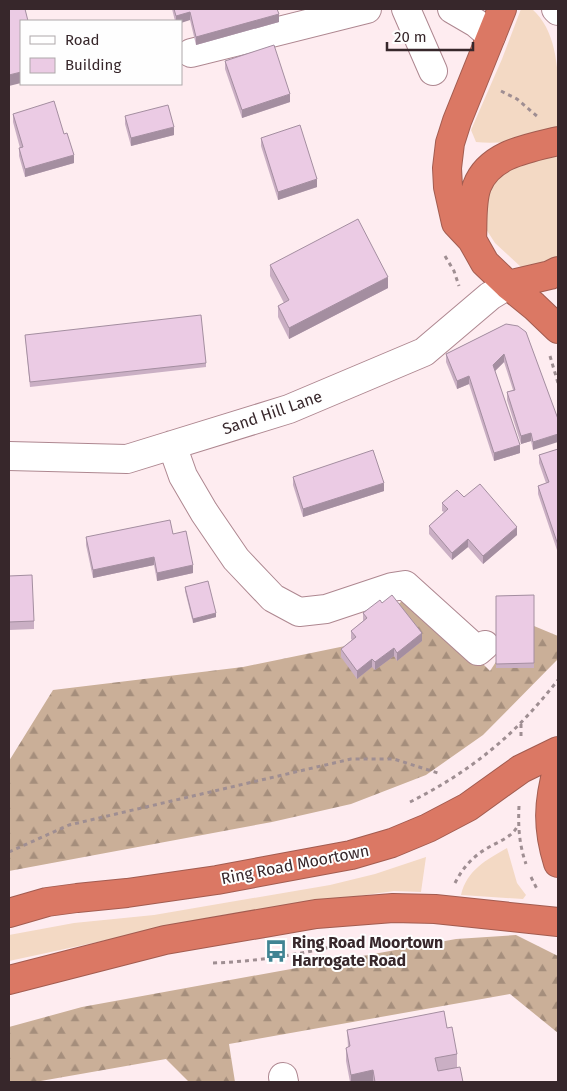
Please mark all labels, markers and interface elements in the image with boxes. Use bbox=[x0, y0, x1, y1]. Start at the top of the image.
legend bbox=[20, 20, 182, 85]
scale bar bbox=[387, 20, 473, 52]
text: 20 m bbox=[394, 28, 427, 46]
text: Road bbox=[65, 31, 100, 49]
text: Building bbox=[65, 56, 121, 74]
street label: Sand Hill Lane bbox=[220, 387, 325, 438]
street label: Ring Road Moortown bbox=[220, 841, 371, 888]
place label: Ring Road Moortown Harrogate Road bbox=[292, 933, 443, 970]
bus stop icon: Ring Road Moortown Harrogate Road bbox=[263, 938, 289, 964]

